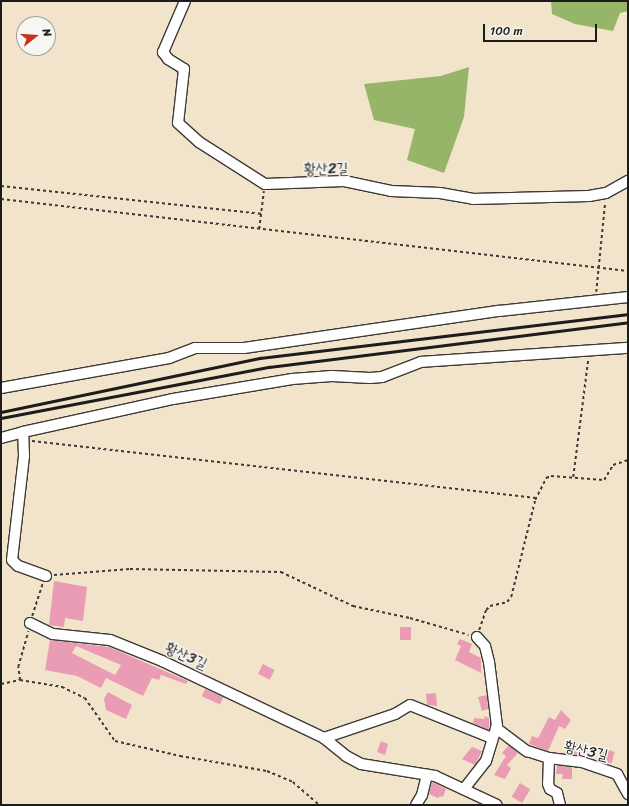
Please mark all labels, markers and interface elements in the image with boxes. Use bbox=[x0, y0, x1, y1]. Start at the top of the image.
north arrow bbox=[16, 16, 56, 56]
scale bar bbox=[485, 16, 599, 42]
text: 100 m bbox=[490, 20, 523, 42]
text: N bbox=[37, 26, 57, 39]
street label: 황산2길 bbox=[303, 160, 349, 178]
street label: 황산3길 bbox=[162, 639, 210, 673]
street label: 황산3길 bbox=[562, 737, 610, 765]

